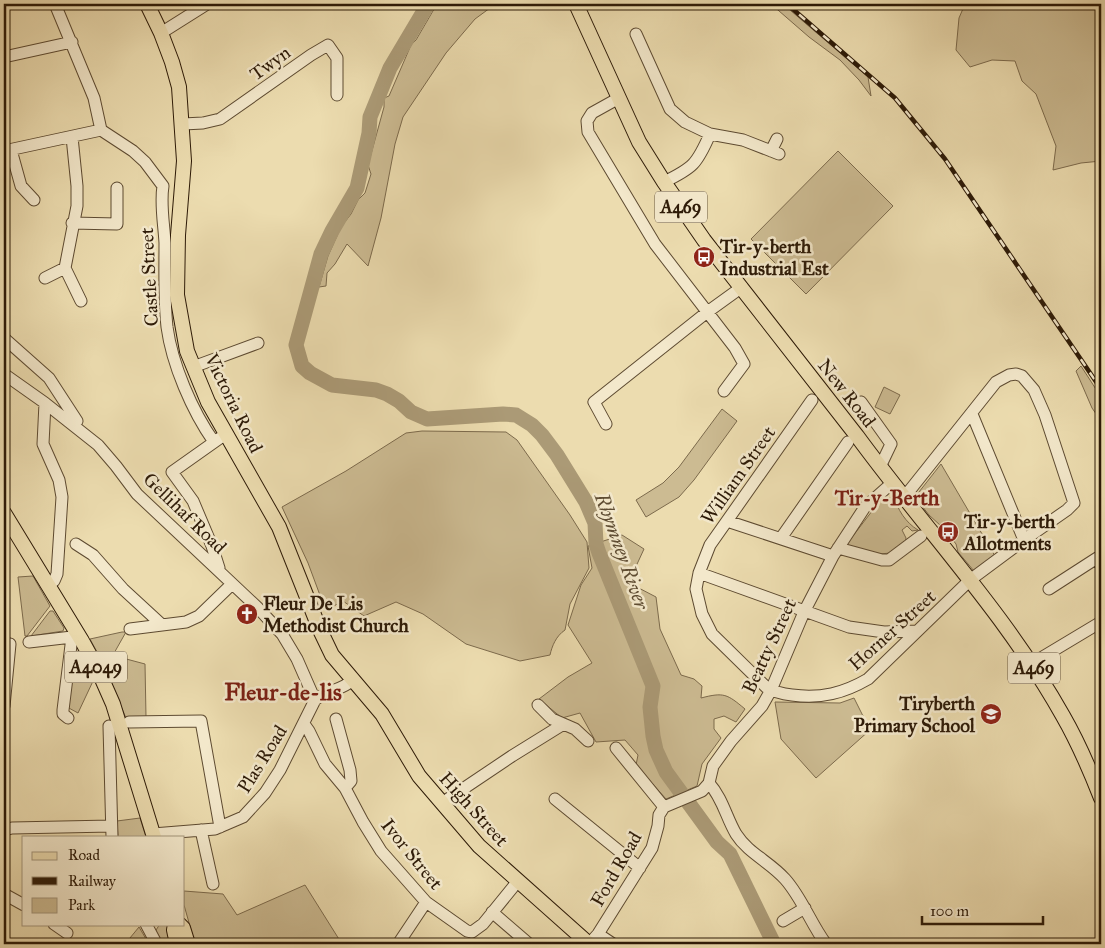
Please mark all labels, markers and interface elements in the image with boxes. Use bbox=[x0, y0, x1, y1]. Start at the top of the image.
street label: Twyn bbox=[245, 41, 295, 85]
road number: A469 bbox=[655, 192, 707, 222]
street label: Castle Street bbox=[135, 227, 163, 327]
place label: Tir-y-berth Industrial Est bbox=[719, 235, 829, 280]
bus stop icon: Tir-y-berth Industrial Est bbox=[692, 245, 716, 269]
street label: Victoria Road bbox=[200, 349, 268, 457]
street label: New Road bbox=[813, 354, 881, 432]
street label: William Street bbox=[696, 421, 780, 528]
street label: Gellihaf Road bbox=[139, 468, 232, 559]
district label: Tir-y-Berth bbox=[834, 485, 940, 511]
water label: Rhymney River bbox=[589, 489, 655, 614]
place label: Tir-y-berth Allotments bbox=[962, 510, 1056, 555]
bus stop icon: Tir-y-berth Allotments bbox=[936, 520, 960, 544]
street label: Horner Street bbox=[844, 585, 941, 675]
place label: Fleur De Lis Methodist Church bbox=[263, 592, 409, 637]
street label: Beatty Street bbox=[737, 595, 801, 697]
church icon: Fleur De Lis Methodist Church bbox=[235, 602, 259, 626]
road number: A4049 bbox=[65, 652, 127, 682]
road number: A469 bbox=[1008, 652, 1060, 684]
district label: Fleur-de-lis bbox=[224, 677, 342, 707]
place label: Tiryberth Primary School bbox=[854, 692, 976, 738]
school or university icon: Tiryberth Primary School bbox=[979, 702, 1003, 726]
street label: Plas Road bbox=[232, 720, 292, 797]
street label: High Street bbox=[434, 767, 514, 852]
street label: Ivor Street bbox=[376, 814, 448, 894]
street label: Ford Road bbox=[585, 827, 647, 911]
legend bbox=[22, 836, 185, 926]
text: Road bbox=[68, 846, 100, 864]
text: Railway bbox=[68, 872, 117, 890]
scale bar bbox=[922, 893, 1044, 925]
text: Park bbox=[68, 896, 95, 914]
text: 100 m bbox=[930, 902, 970, 920]

